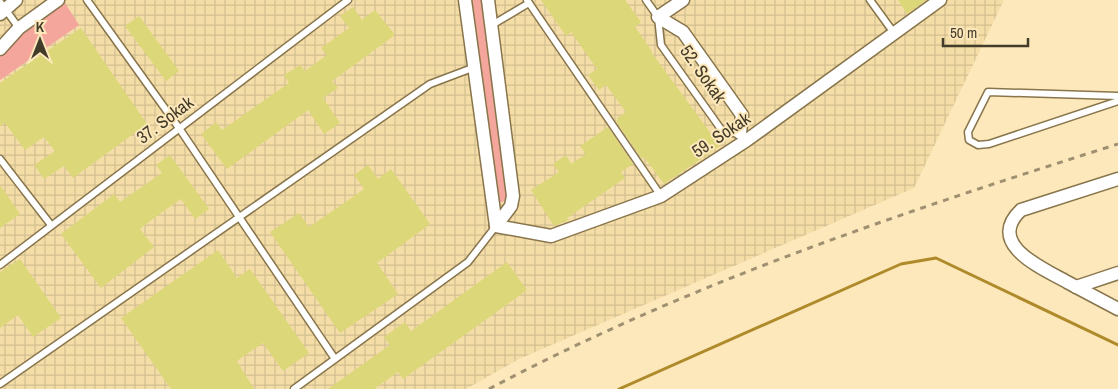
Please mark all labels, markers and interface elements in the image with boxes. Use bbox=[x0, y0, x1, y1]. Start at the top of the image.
north arrow bbox=[15, 15, 65, 65]
scale bar bbox=[943, 15, 1028, 47]
text: K bbox=[36, 18, 45, 36]
text: 50 m bbox=[950, 22, 977, 43]
street label: 52. Sokak bbox=[674, 40, 733, 108]
street label: 37. Sokak bbox=[131, 89, 199, 149]
street label: 59. Sokak bbox=[687, 106, 755, 163]

